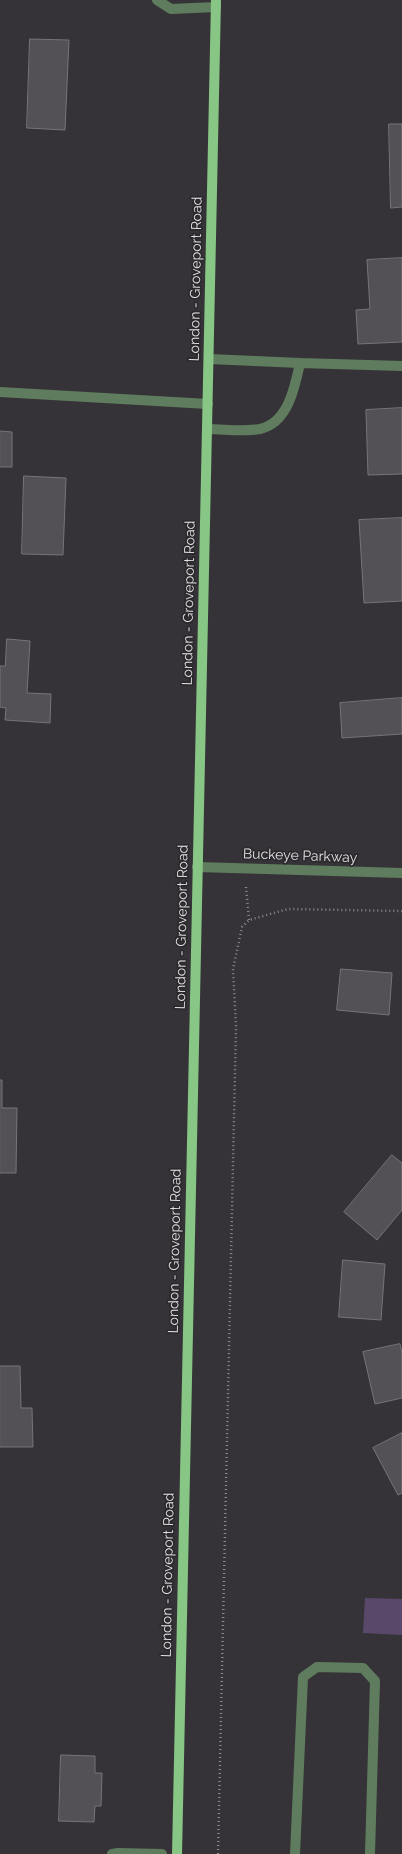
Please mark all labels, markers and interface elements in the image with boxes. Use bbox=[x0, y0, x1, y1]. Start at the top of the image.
street label: London - Groveport Road bbox=[186, 197, 206, 361]
street label: London - Groveport Road bbox=[179, 521, 199, 685]
street label: London - Groveport Road bbox=[172, 845, 192, 1009]
street label: Buckeye Parkway bbox=[243, 846, 357, 866]
street label: London - Groveport Road bbox=[165, 1169, 185, 1333]
street label: London - Groveport Road bbox=[158, 1493, 178, 1657]

